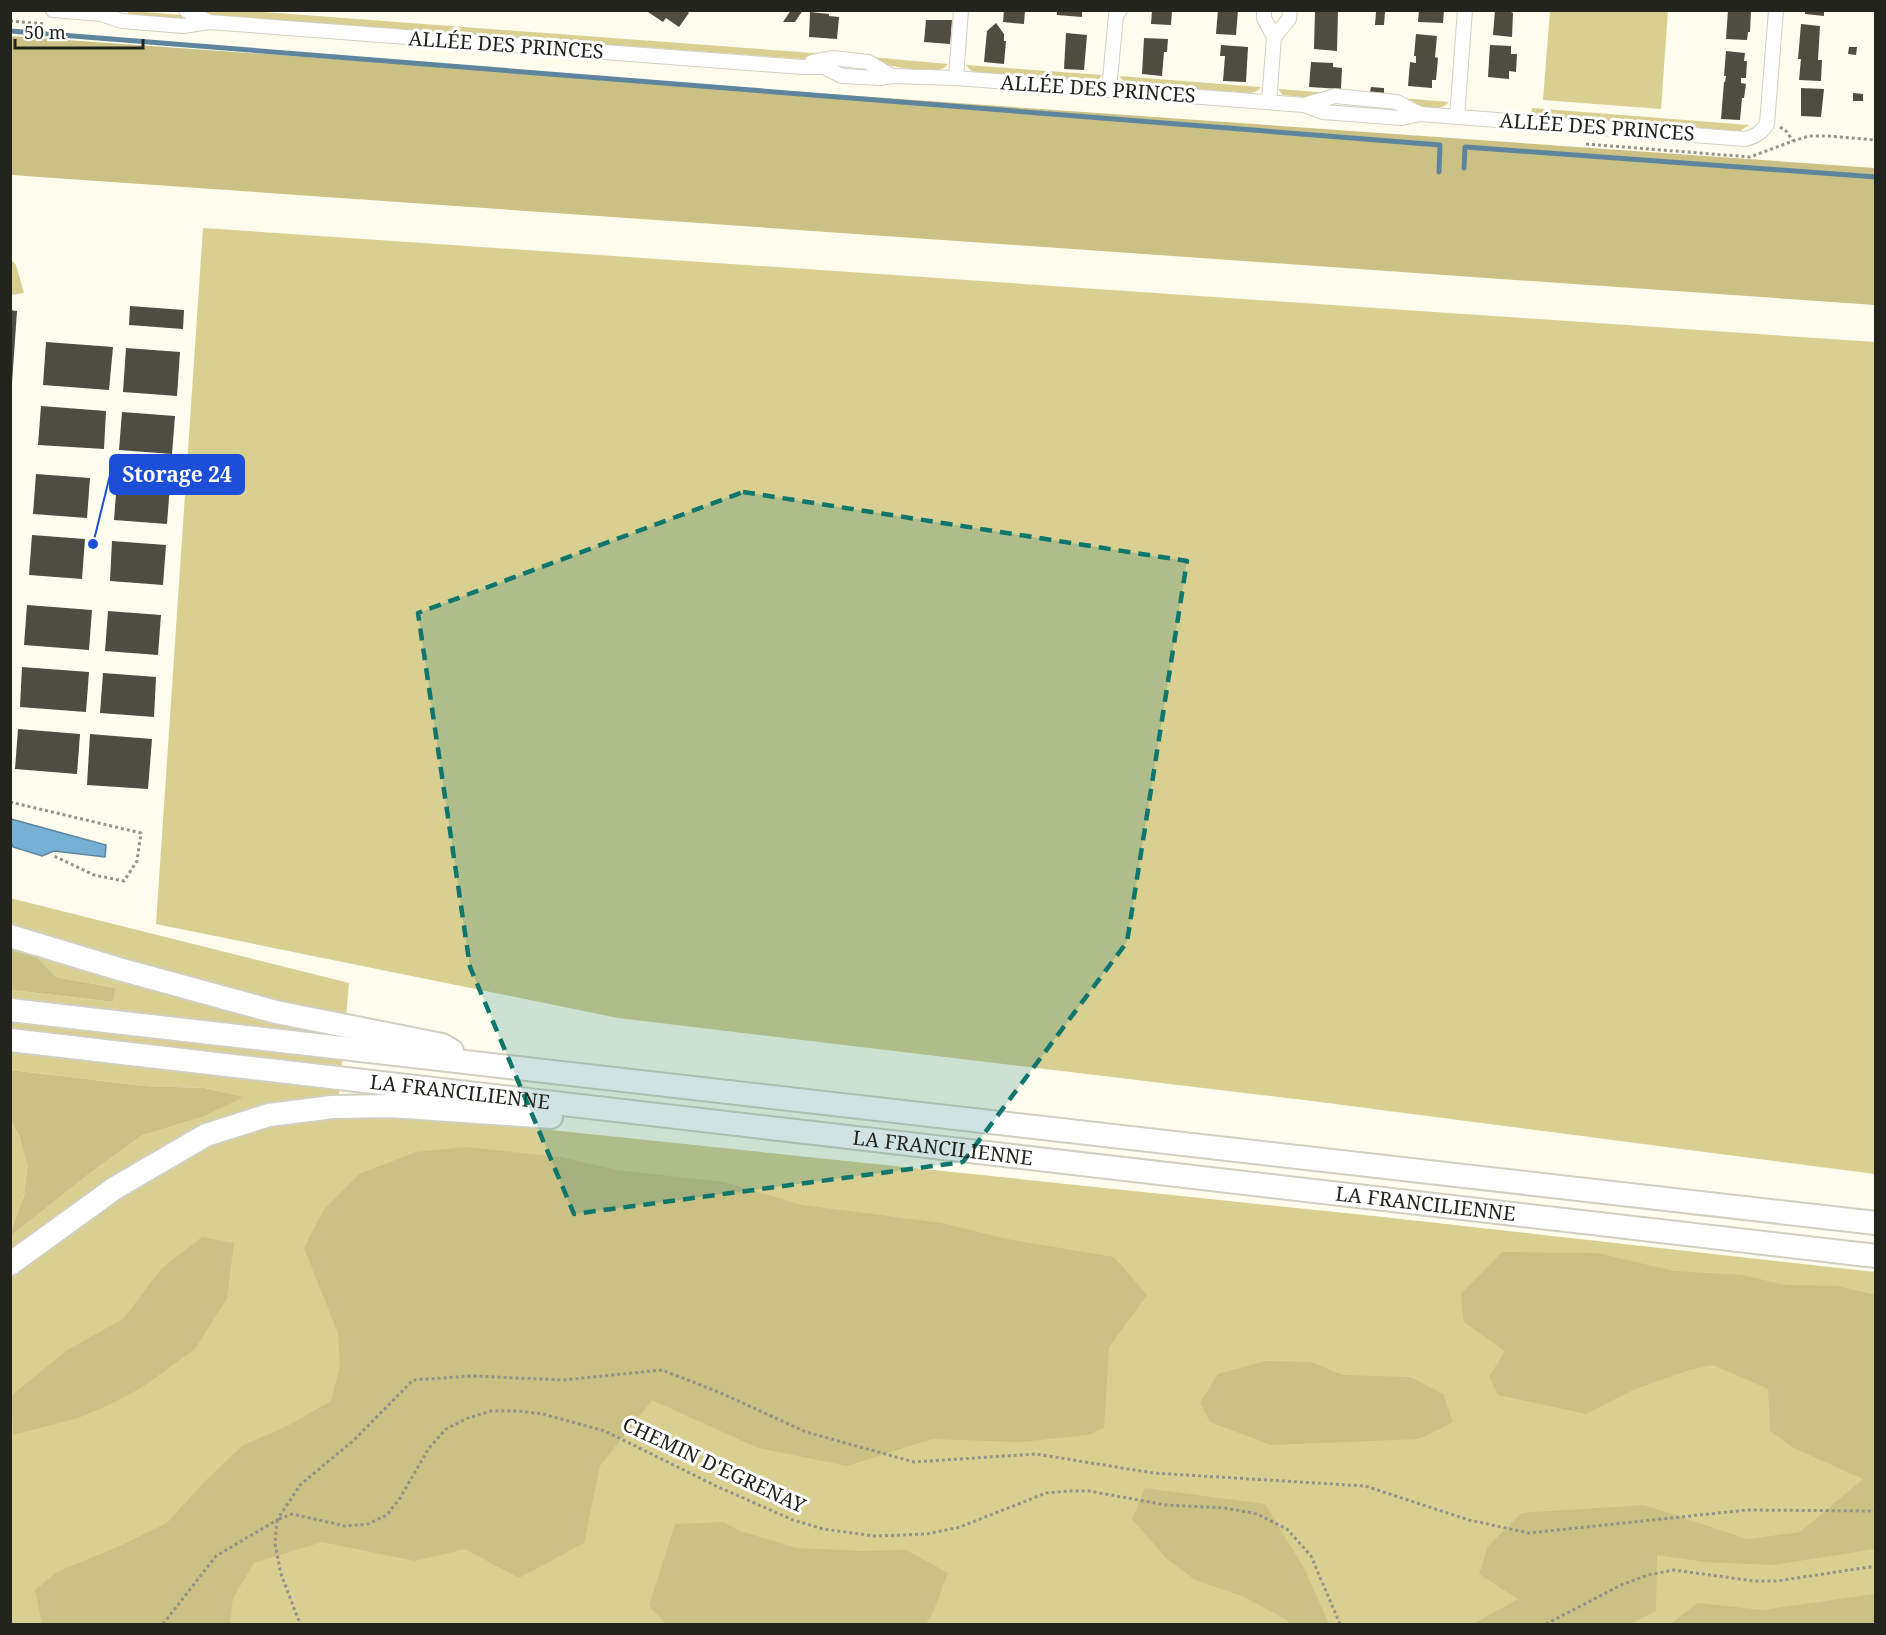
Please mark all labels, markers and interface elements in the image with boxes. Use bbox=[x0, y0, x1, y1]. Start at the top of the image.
scale bar bbox=[15, 12, 142, 50]
text: 50 m bbox=[24, 20, 66, 44]
street label: ALLÉE DES PRINCES bbox=[408, 24, 605, 65]
street label: ALLÉE DES PRINCES bbox=[1000, 68, 1197, 109]
street label: ALLÉE DES PRINCES bbox=[1499, 106, 1696, 147]
callout: Storage 24 bbox=[110, 455, 244, 494]
text: Storage 24 bbox=[122, 460, 232, 488]
street label: LA FRANCILIENNE bbox=[369, 1068, 552, 1115]
street label: LA FRANCILIENNE bbox=[851, 1124, 1034, 1171]
street label: LA FRANCILIENNE bbox=[1334, 1180, 1517, 1227]
street label: CHEMIN D'EGRENAY bbox=[618, 1410, 810, 1519]

